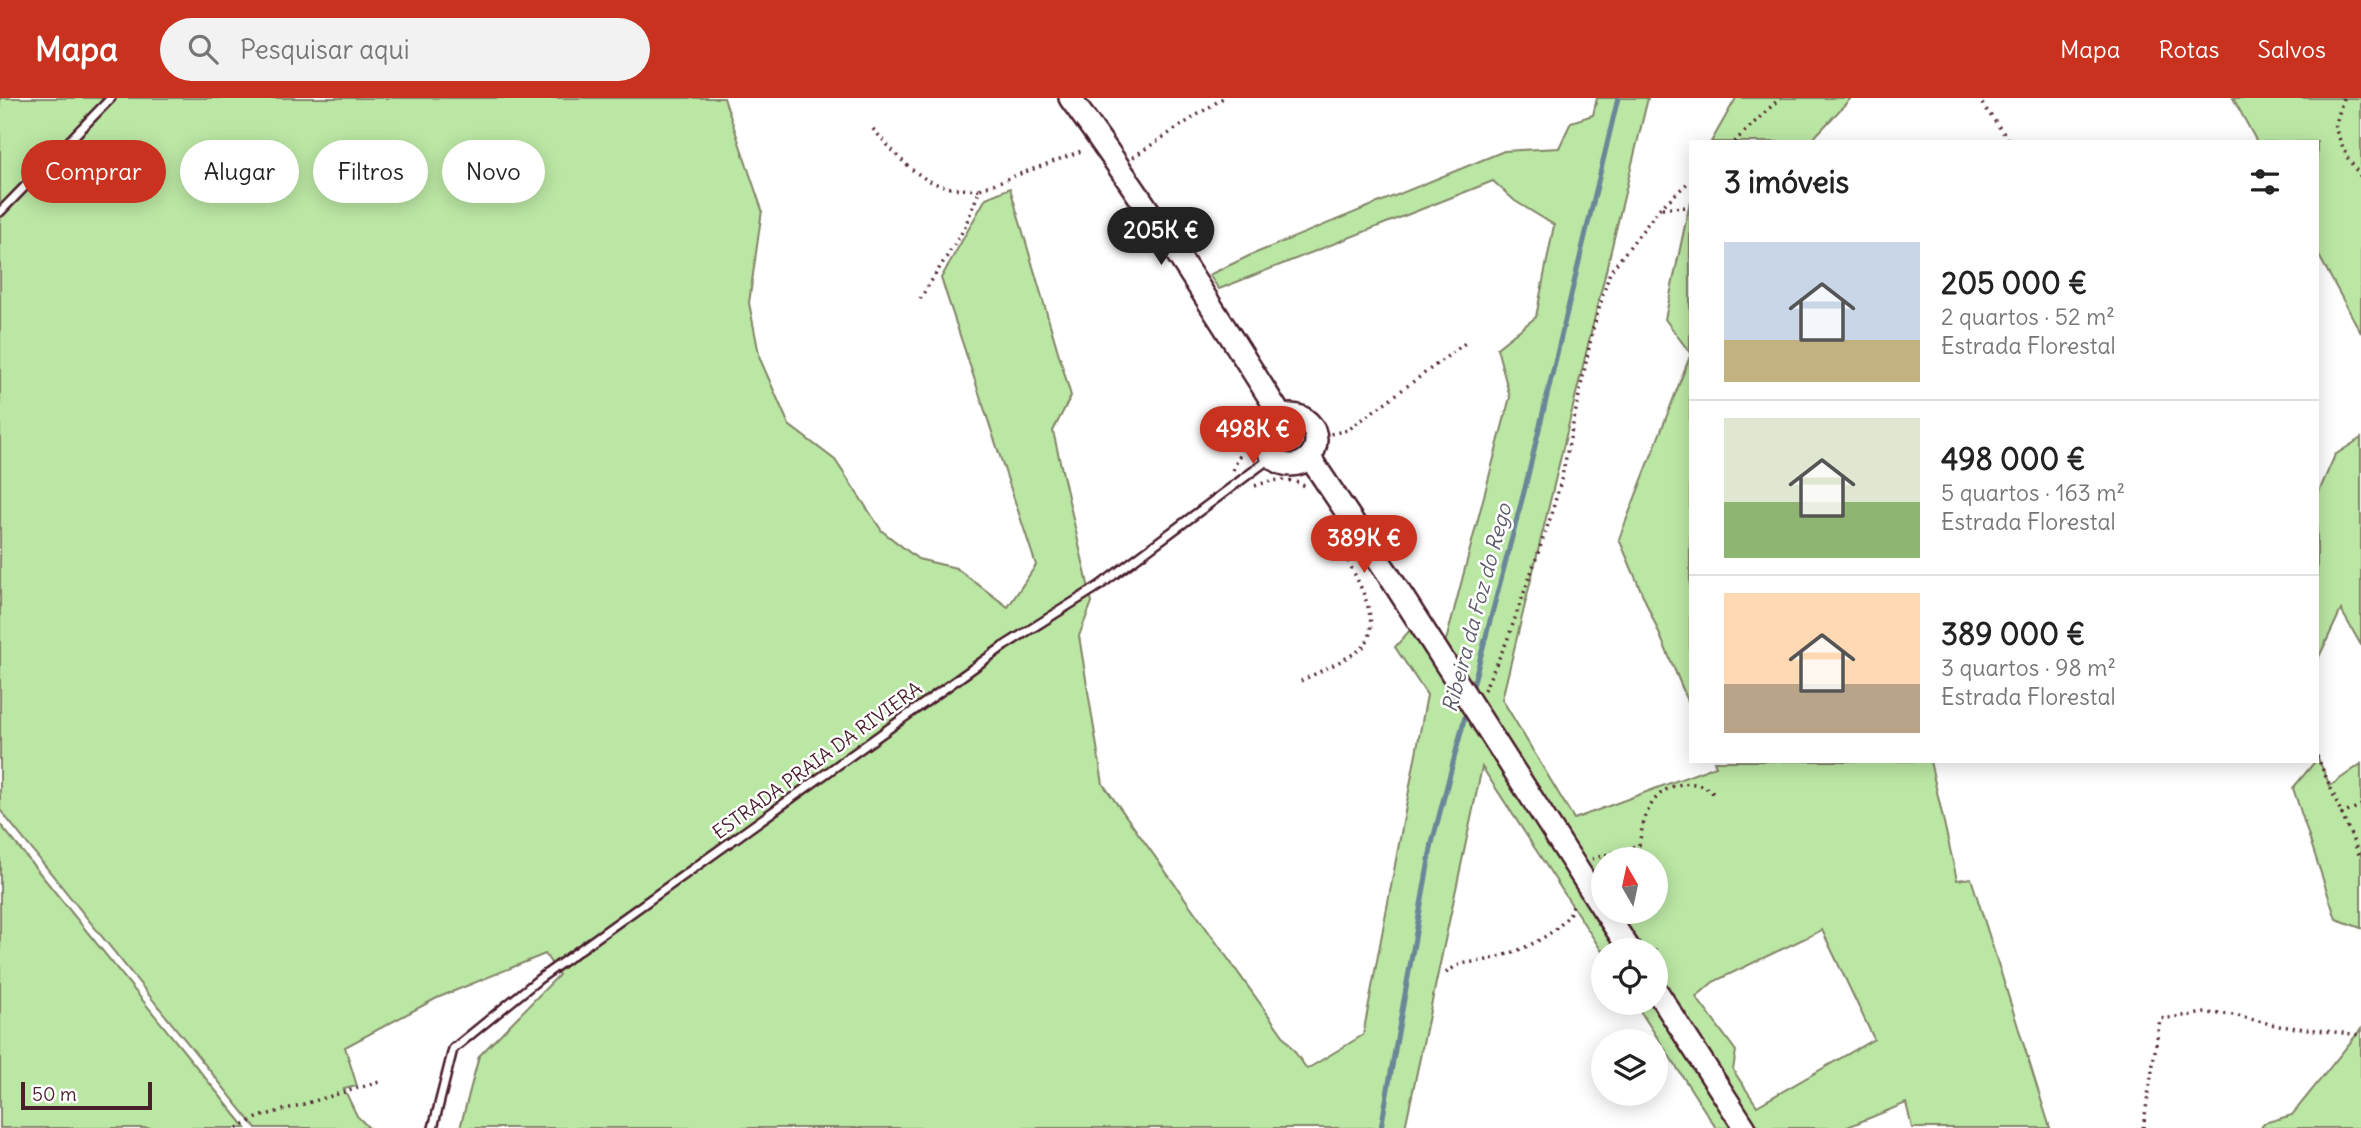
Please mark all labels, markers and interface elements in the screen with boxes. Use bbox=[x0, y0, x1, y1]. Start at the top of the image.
search box bbox=[160, 18, 650, 81]
text: Mapa bbox=[35, 28, 118, 70]
icon: search bbox=[184, 30, 222, 68]
text: Pesquisar aqui bbox=[240, 33, 410, 66]
text: Mapa bbox=[2060, 34, 2120, 64]
text: Rotas bbox=[2158, 34, 2220, 64]
text: Salvos bbox=[2258, 34, 2326, 64]
chip: Comprar bbox=[21, 140, 166, 203]
chip: Alugar bbox=[180, 140, 299, 203]
chip: Filtros bbox=[313, 140, 428, 203]
chip: Novo bbox=[442, 140, 545, 203]
text: 3 imóveis bbox=[1724, 163, 1849, 201]
icon: filters bbox=[2246, 163, 2284, 201]
pin: 205K € bbox=[1104, 208, 1218, 267]
text: 205K € bbox=[1123, 215, 1199, 244]
text: 205 000 € bbox=[1941, 264, 2087, 302]
icon: home bbox=[1780, 270, 1864, 354]
text: 2 quartos · 52 m² bbox=[1941, 302, 2115, 331]
text: Estrada Florestal bbox=[1941, 331, 2116, 360]
pin: 498K € bbox=[1196, 406, 1310, 466]
text: 498K € bbox=[1216, 414, 1290, 443]
text: 498 000 € bbox=[1941, 440, 2086, 478]
icon: home bbox=[1780, 446, 1864, 530]
text: 5 quartos · 163 m² bbox=[1941, 478, 2125, 507]
water label: Ribeira da Foz do Rego bbox=[1436, 499, 1518, 715]
text: Estrada Florestal bbox=[1941, 507, 2116, 536]
pin: 389K € bbox=[1307, 516, 1421, 575]
text: 389K € bbox=[1327, 523, 1401, 552]
text: 389 000 € bbox=[1941, 615, 2085, 653]
icon: home bbox=[1780, 621, 1864, 705]
text: 3 quartos · 98 m² bbox=[1941, 653, 2116, 682]
street label: ESTRADA PRAIA DA RIVIERA bbox=[708, 676, 926, 844]
text: Estrada Florestal bbox=[1941, 682, 2116, 711]
north arrow bbox=[1591, 847, 1668, 924]
map controls bbox=[1591, 847, 1668, 1106]
button: locate bbox=[1591, 938, 1668, 1015]
button: layers bbox=[1591, 1029, 1668, 1106]
scale bar bbox=[21, 1079, 152, 1111]
text: 50 m bbox=[32, 1082, 77, 1106]

